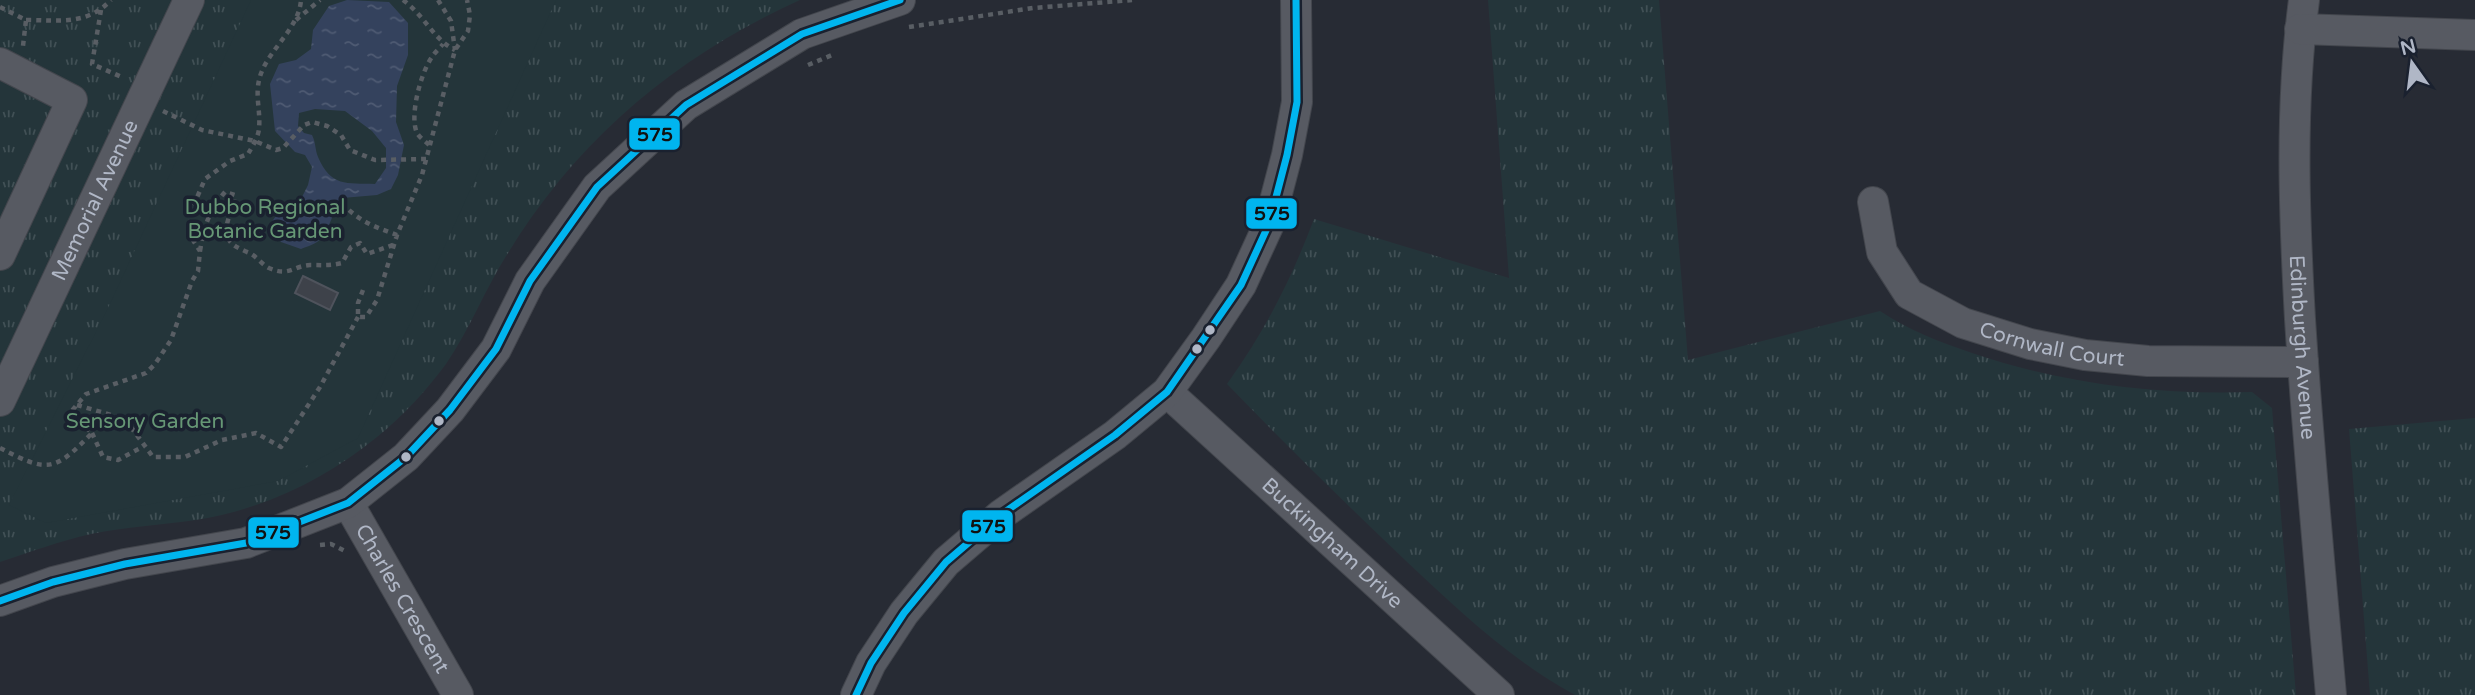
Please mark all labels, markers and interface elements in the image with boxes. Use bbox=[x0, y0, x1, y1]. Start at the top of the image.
north arrow bbox=[2377, 28, 2447, 98]
text: N bbox=[2398, 35, 2418, 60]
street label: Memorial Avenue bbox=[46, 116, 143, 285]
line badge: 575 bbox=[628, 117, 681, 151]
text: 575 bbox=[637, 124, 673, 146]
park label: Dubbo Regional Botanic Garden bbox=[184, 195, 346, 244]
line badge: 575 bbox=[1245, 197, 1298, 230]
text: 575 bbox=[1254, 203, 1290, 225]
street label: Edinburgh Avenue bbox=[2284, 255, 2321, 441]
street label: Cornwall Court bbox=[1976, 316, 2126, 371]
unlabelled marker bbox=[1203, 323, 1217, 337]
unlabelled marker bbox=[1190, 342, 1204, 356]
park label: Sensory Garden bbox=[66, 409, 224, 434]
unlabelled marker bbox=[432, 414, 446, 428]
unlabelled marker bbox=[399, 450, 413, 464]
street label: Buckingham Drive bbox=[1257, 472, 1408, 614]
line badge: 575 bbox=[961, 509, 1014, 543]
line badge: 575 bbox=[247, 516, 300, 549]
text: 575 bbox=[970, 516, 1006, 538]
street label: Charles Crescent bbox=[350, 519, 455, 677]
text: 575 bbox=[255, 522, 291, 544]

